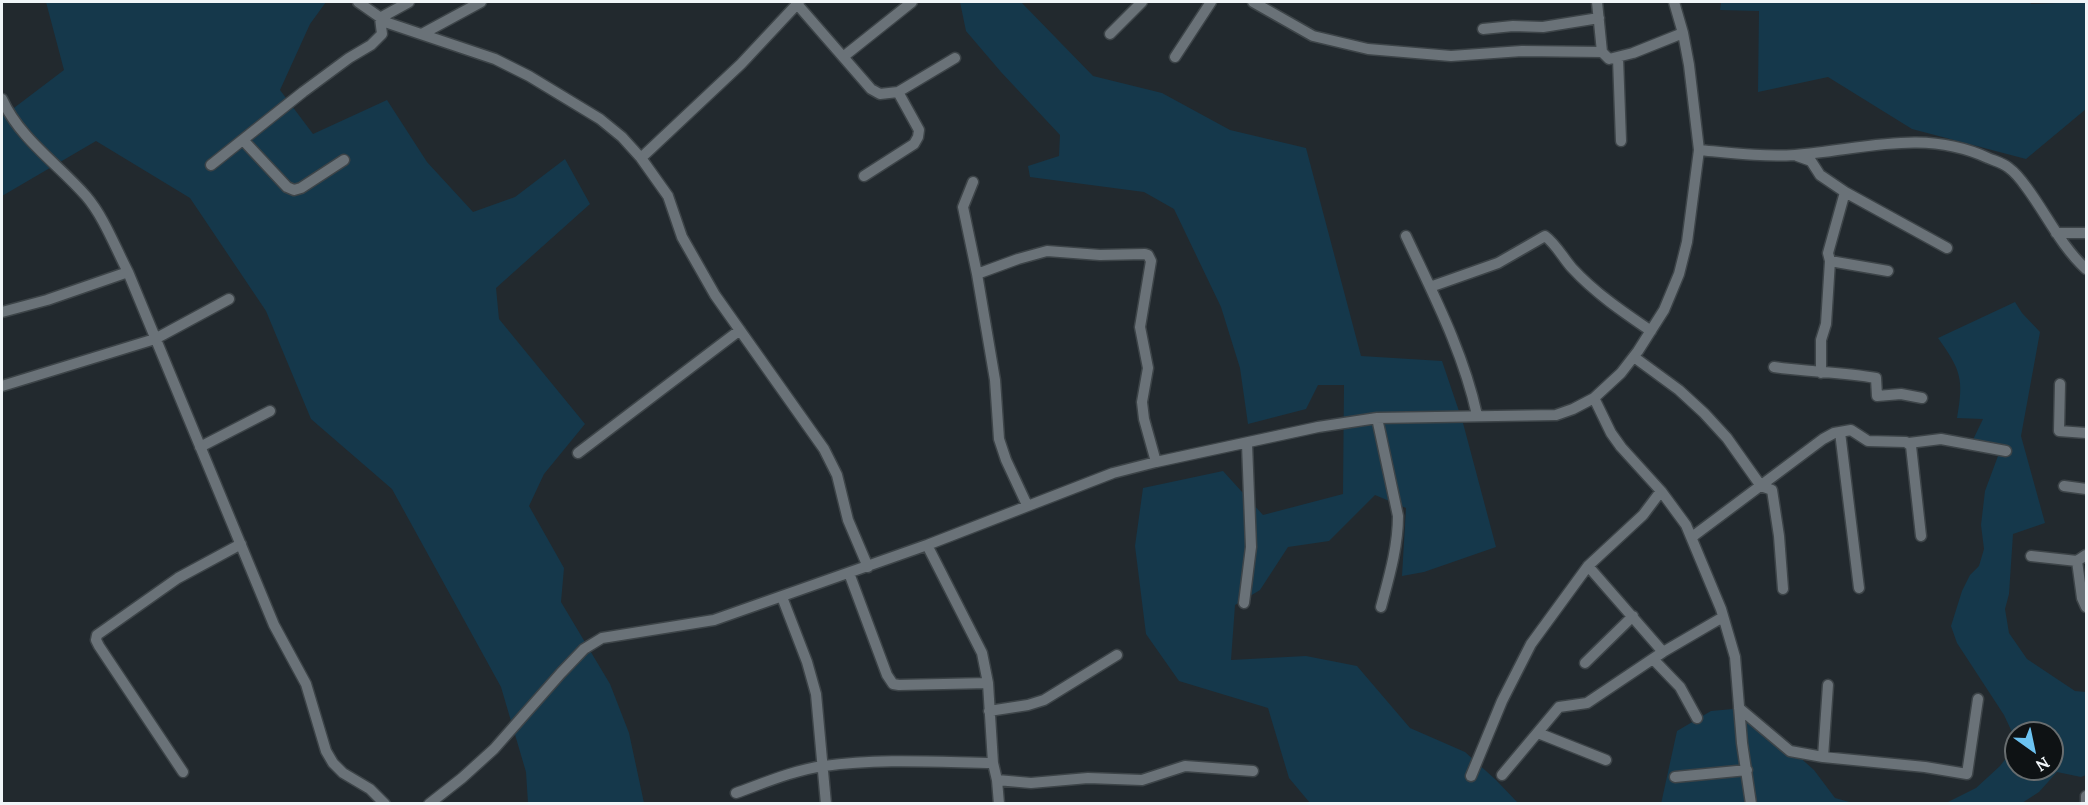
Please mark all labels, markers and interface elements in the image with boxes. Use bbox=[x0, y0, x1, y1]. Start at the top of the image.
north arrow bbox=[2004, 721, 2064, 781]
text: N bbox=[2032, 753, 2053, 776]

